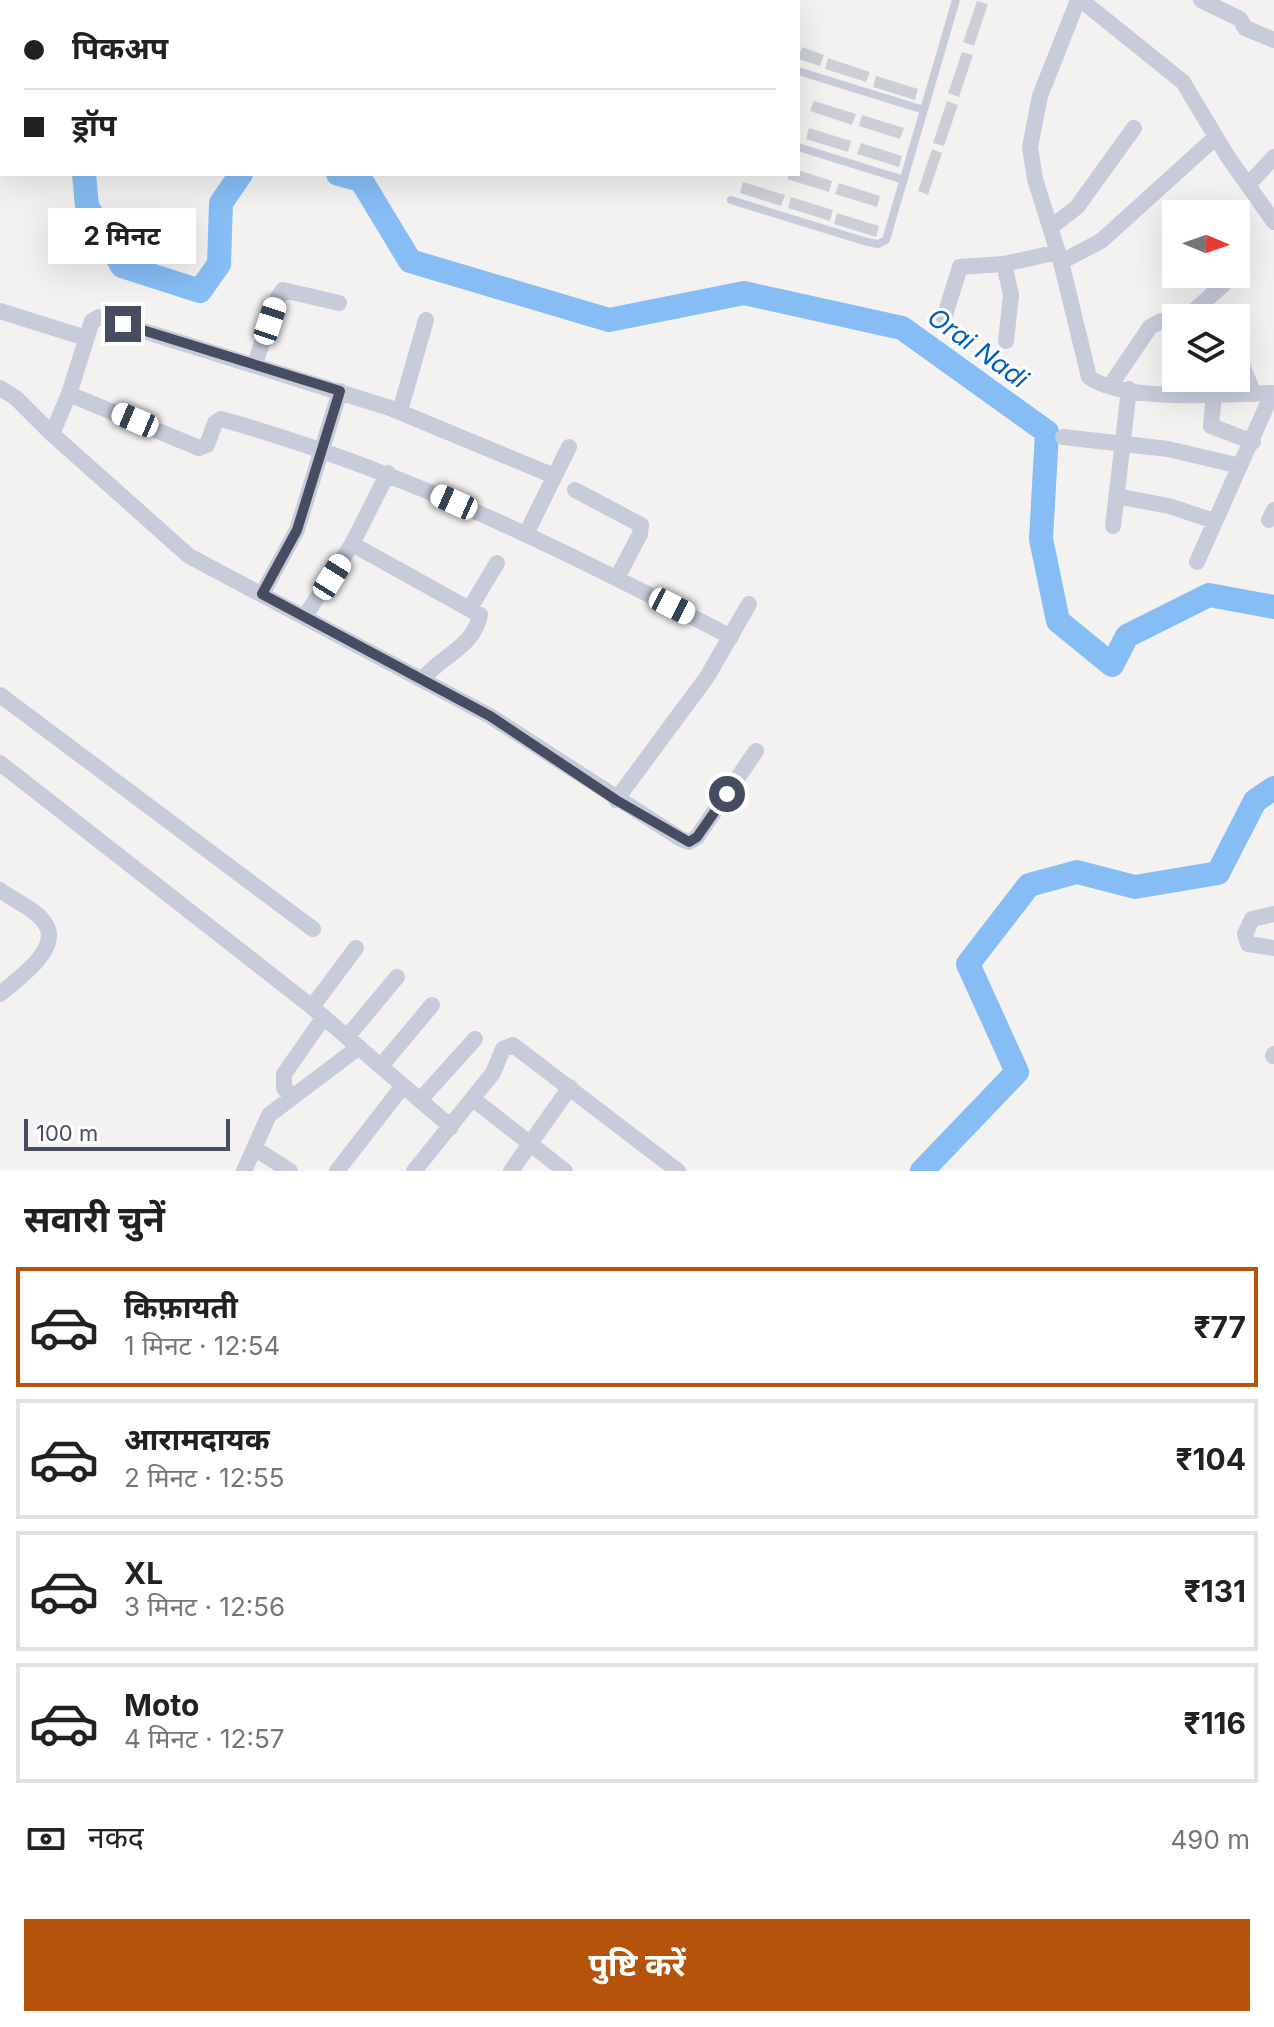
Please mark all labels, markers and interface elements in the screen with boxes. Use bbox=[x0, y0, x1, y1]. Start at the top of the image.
text: पिकअप bbox=[72, 30, 168, 66]
text: ड्रॉप bbox=[72, 107, 116, 143]
north arrow bbox=[1162, 200, 1250, 288]
map controls bbox=[1162, 200, 1250, 392]
callout: 2 मिनट bbox=[49, 208, 197, 264]
text: 2 मिनट bbox=[83, 220, 161, 251]
car bbox=[251, 294, 289, 348]
water label: Orai Nadi bbox=[922, 301, 1035, 395]
button: layers bbox=[1162, 304, 1250, 392]
route end bbox=[105, 306, 141, 342]
car bbox=[108, 400, 162, 440]
car bbox=[427, 481, 481, 523]
car bbox=[309, 550, 355, 604]
car bbox=[645, 584, 699, 628]
route start bbox=[709, 776, 745, 812]
scale bar bbox=[24, 1115, 230, 1151]
text: 100 m bbox=[36, 1120, 98, 1146]
text: सवारी चुनें bbox=[24, 1197, 165, 1241]
text: किफ़ायती bbox=[124, 1289, 238, 1325]
icon: car bbox=[28, 1291, 100, 1363]
text: ₹77 bbox=[1193, 1309, 1246, 1345]
text: 1 मिनट · 12:54 bbox=[124, 1330, 280, 1361]
text: आरामदायक bbox=[124, 1421, 270, 1457]
icon: car bbox=[28, 1423, 100, 1495]
text: ₹104 bbox=[1175, 1441, 1246, 1477]
text: 2 मिनट · 12:55 bbox=[124, 1462, 285, 1493]
icon: car bbox=[28, 1555, 100, 1627]
text: XL bbox=[124, 1555, 163, 1591]
text: ₹131 bbox=[1184, 1573, 1246, 1609]
text: 3 मिनट · 12:56 bbox=[124, 1591, 285, 1622]
icon: car bbox=[28, 1687, 100, 1759]
text: Moto bbox=[124, 1687, 199, 1723]
text: ₹116 bbox=[1184, 1705, 1246, 1741]
text: 4 मिनट · 12:57 bbox=[124, 1723, 284, 1754]
icon: cash bbox=[24, 1817, 68, 1861]
text: नकद bbox=[88, 1819, 144, 1855]
text: 490 m bbox=[1171, 1824, 1250, 1855]
button: पुष्टि करें bbox=[24, 1919, 1250, 2011]

